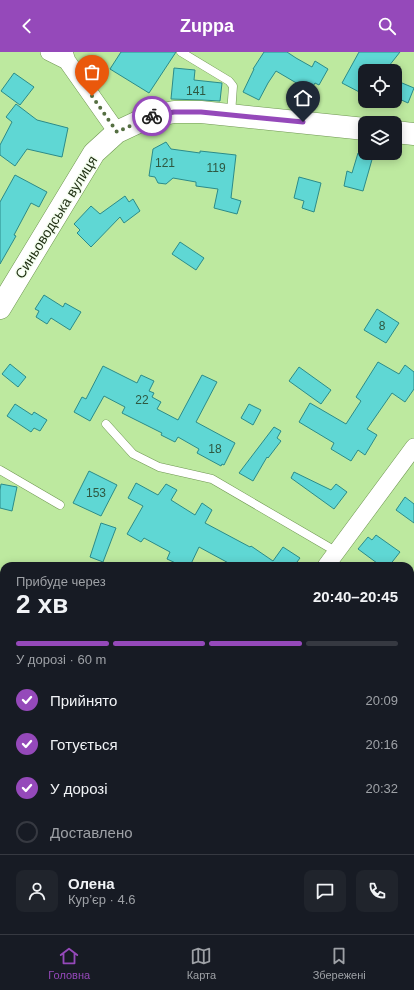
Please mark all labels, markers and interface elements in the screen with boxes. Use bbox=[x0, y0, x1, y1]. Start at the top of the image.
icon: back bbox=[16, 15, 38, 37]
icon: search bbox=[376, 15, 398, 37]
text: Zuppa bbox=[180, 16, 234, 36]
pin bbox=[75, 55, 109, 96]
icon: bag bbox=[81, 61, 103, 83]
map controls bbox=[358, 64, 402, 160]
button: locate bbox=[358, 64, 402, 108]
pin bbox=[286, 81, 320, 122]
house number: 141 bbox=[186, 84, 206, 98]
icon: home bbox=[292, 87, 314, 109]
courier bbox=[132, 96, 172, 136]
icon: bike bbox=[141, 105, 163, 127]
button: layers bbox=[358, 116, 402, 160]
street label: Синьоводська вулиця bbox=[12, 153, 100, 281]
house number: 121 bbox=[155, 156, 175, 170]
house number: 119 bbox=[206, 161, 226, 175]
house number: 8 bbox=[379, 319, 386, 333]
house number: 22 bbox=[135, 393, 149, 407]
house number: 18 bbox=[208, 442, 222, 456]
house number: 153 bbox=[86, 486, 106, 500]
text: Прибуде через bbox=[16, 574, 106, 589]
text: 20:40–20:45 bbox=[313, 588, 398, 605]
text: 2 хв bbox=[16, 589, 68, 619]
text: У дорозі · 60 m bbox=[16, 652, 106, 667]
icon: check bbox=[16, 689, 38, 711]
text: Прийнято bbox=[50, 692, 117, 709]
text: 20:09 bbox=[365, 693, 398, 708]
icon: check bbox=[16, 733, 38, 755]
text: Готується bbox=[50, 736, 118, 753]
text: 20:16 bbox=[365, 737, 398, 752]
icon: check bbox=[16, 777, 38, 799]
text: У дорозі bbox=[50, 780, 108, 797]
text: 20:32 bbox=[365, 781, 398, 796]
text: Доставлено bbox=[50, 824, 133, 841]
button: person bbox=[16, 870, 58, 912]
button: chat bbox=[304, 870, 346, 912]
button: phone bbox=[356, 870, 398, 912]
text: Олена bbox=[68, 875, 115, 892]
text: Кур’єр · 4.6 bbox=[68, 892, 136, 907]
tab: Головна bbox=[48, 945, 90, 981]
tab: Карта bbox=[187, 945, 216, 981]
tab: Збережені bbox=[313, 945, 366, 981]

